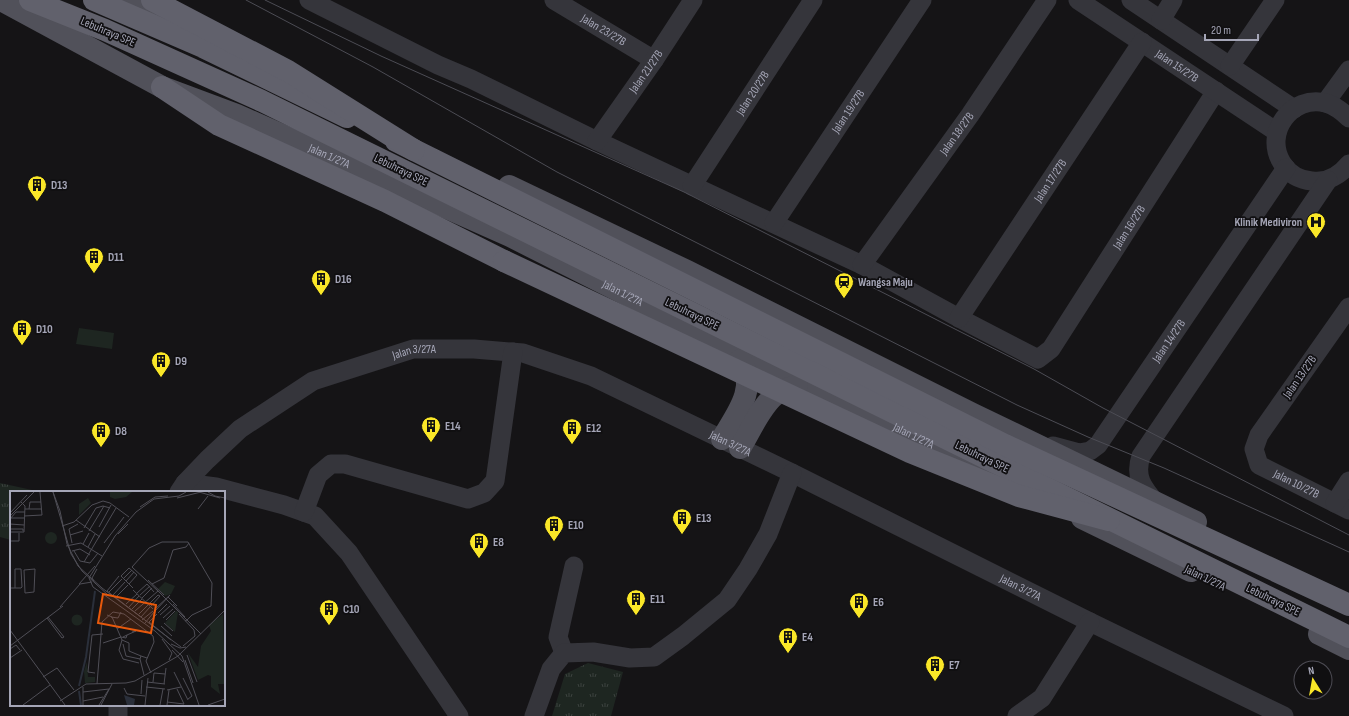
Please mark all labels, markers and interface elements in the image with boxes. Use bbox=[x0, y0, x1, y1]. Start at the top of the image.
street label: Jalan 23/27B bbox=[578, 10, 629, 49]
street label: Lebuhraya SPE bbox=[78, 14, 138, 50]
scale bar bbox=[1205, 16, 1258, 42]
text: 20 m bbox=[1211, 23, 1231, 38]
street label: Jalan 15/27B bbox=[1152, 46, 1202, 85]
street label: Jalan 21/27B bbox=[625, 47, 666, 97]
street label: Jalan 20/27B bbox=[732, 68, 772, 119]
street label: Jalan 19/27B bbox=[828, 87, 868, 137]
street label: Jalan 18/27B bbox=[936, 109, 977, 159]
street label: Jalan 1/27A bbox=[305, 140, 353, 172]
street label: Lebuhraya SPE bbox=[372, 151, 430, 190]
street label: Jalan 17/27B bbox=[1030, 156, 1070, 206]
building icon: D13 bbox=[26, 174, 48, 202]
place label: D13 bbox=[51, 178, 67, 193]
street label: Jalan 16/27B bbox=[1109, 202, 1149, 253]
hospital icon: Klinik Mediviron bbox=[1305, 211, 1327, 239]
place label: Klinik Mediviron bbox=[1234, 215, 1302, 230]
building icon: D11 bbox=[83, 246, 105, 274]
place label: D11 bbox=[108, 250, 124, 265]
building icon: D16 bbox=[310, 268, 332, 296]
station icon: Wangsa Maju bbox=[833, 271, 855, 299]
place label: D16 bbox=[335, 272, 352, 287]
place label: Wangsa Maju bbox=[858, 275, 913, 290]
street label: Jalan 1/27A bbox=[599, 276, 646, 310]
street label: Lebuhraya SPE bbox=[663, 295, 721, 334]
street label: Jalan 14/27B bbox=[1148, 316, 1189, 366]
building icon: D10 bbox=[11, 318, 33, 346]
place label: D10 bbox=[36, 322, 53, 337]
street label: Jalan 3/27A bbox=[389, 342, 437, 363]
building icon: D9 bbox=[150, 350, 172, 378]
street label: Jalan 13/27B bbox=[1279, 353, 1320, 402]
place label: D9 bbox=[175, 354, 187, 369]
building icon: E14 bbox=[420, 415, 442, 443]
building icon: E12 bbox=[561, 417, 583, 445]
place label: E14 bbox=[445, 419, 461, 434]
street label: Jalan 1/27A bbox=[890, 419, 937, 452]
building icon: D8 bbox=[90, 420, 112, 448]
place label: E12 bbox=[586, 421, 601, 436]
place label: D8 bbox=[115, 424, 127, 439]
street label: Jalan 3/27A bbox=[706, 426, 754, 460]
street label: Lebuhraya SPE bbox=[953, 438, 1011, 477]
street label: Jalan 10/27B bbox=[1270, 466, 1322, 501]
inset map bbox=[10, 491, 225, 706]
building icon: E13 bbox=[671, 507, 693, 535]
place label: E13 bbox=[696, 511, 711, 526]
building icon: E10 bbox=[543, 514, 565, 542]
place label: E10 bbox=[568, 518, 584, 533]
building icon: E8 bbox=[468, 531, 490, 559]
place label: E8 bbox=[493, 535, 504, 550]
street label: Jalan 1/27A bbox=[1181, 561, 1229, 595]
street label: Jalan 3/27A bbox=[997, 570, 1045, 604]
street label: Lebuhraya SPE bbox=[1244, 581, 1302, 620]
building icon: E11 bbox=[625, 588, 647, 616]
building icon: E6 bbox=[848, 591, 870, 619]
place label: E11 bbox=[650, 592, 665, 607]
place label: E6 bbox=[873, 595, 884, 610]
building icon: C10 bbox=[318, 598, 340, 626]
place label: C10 bbox=[343, 602, 360, 617]
building icon: E4 bbox=[777, 626, 799, 654]
place label: E4 bbox=[802, 630, 813, 645]
building icon: E7 bbox=[924, 654, 946, 682]
place label: E7 bbox=[949, 658, 960, 673]
north arrow bbox=[1293, 660, 1333, 700]
text: N bbox=[1307, 664, 1315, 678]

